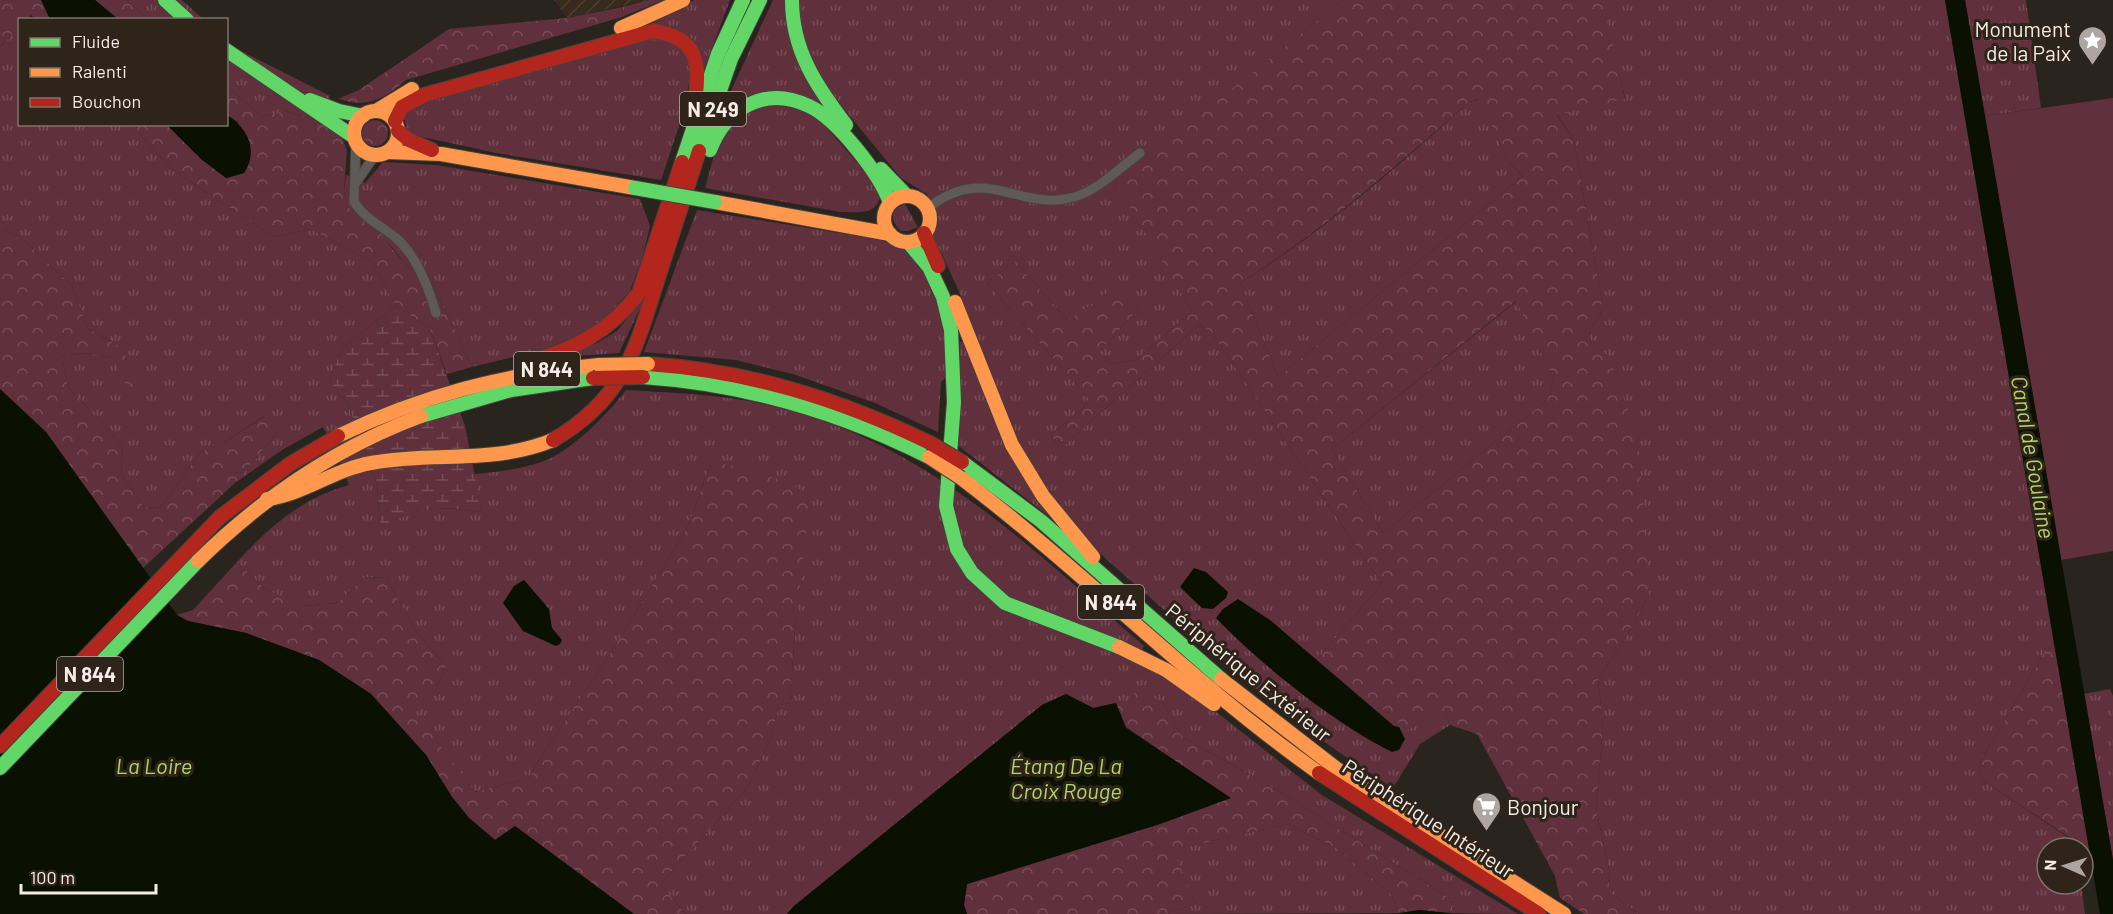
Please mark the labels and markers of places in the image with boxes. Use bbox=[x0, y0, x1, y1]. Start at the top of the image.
place label: Monument de la Paix bbox=[1975, 16, 2071, 65]
place icon: Monument de la Paix bbox=[2076, 24, 2108, 66]
supermarket icon: Bonjour bbox=[1470, 790, 1502, 832]
place label: Bonjour bbox=[1507, 794, 1579, 819]

